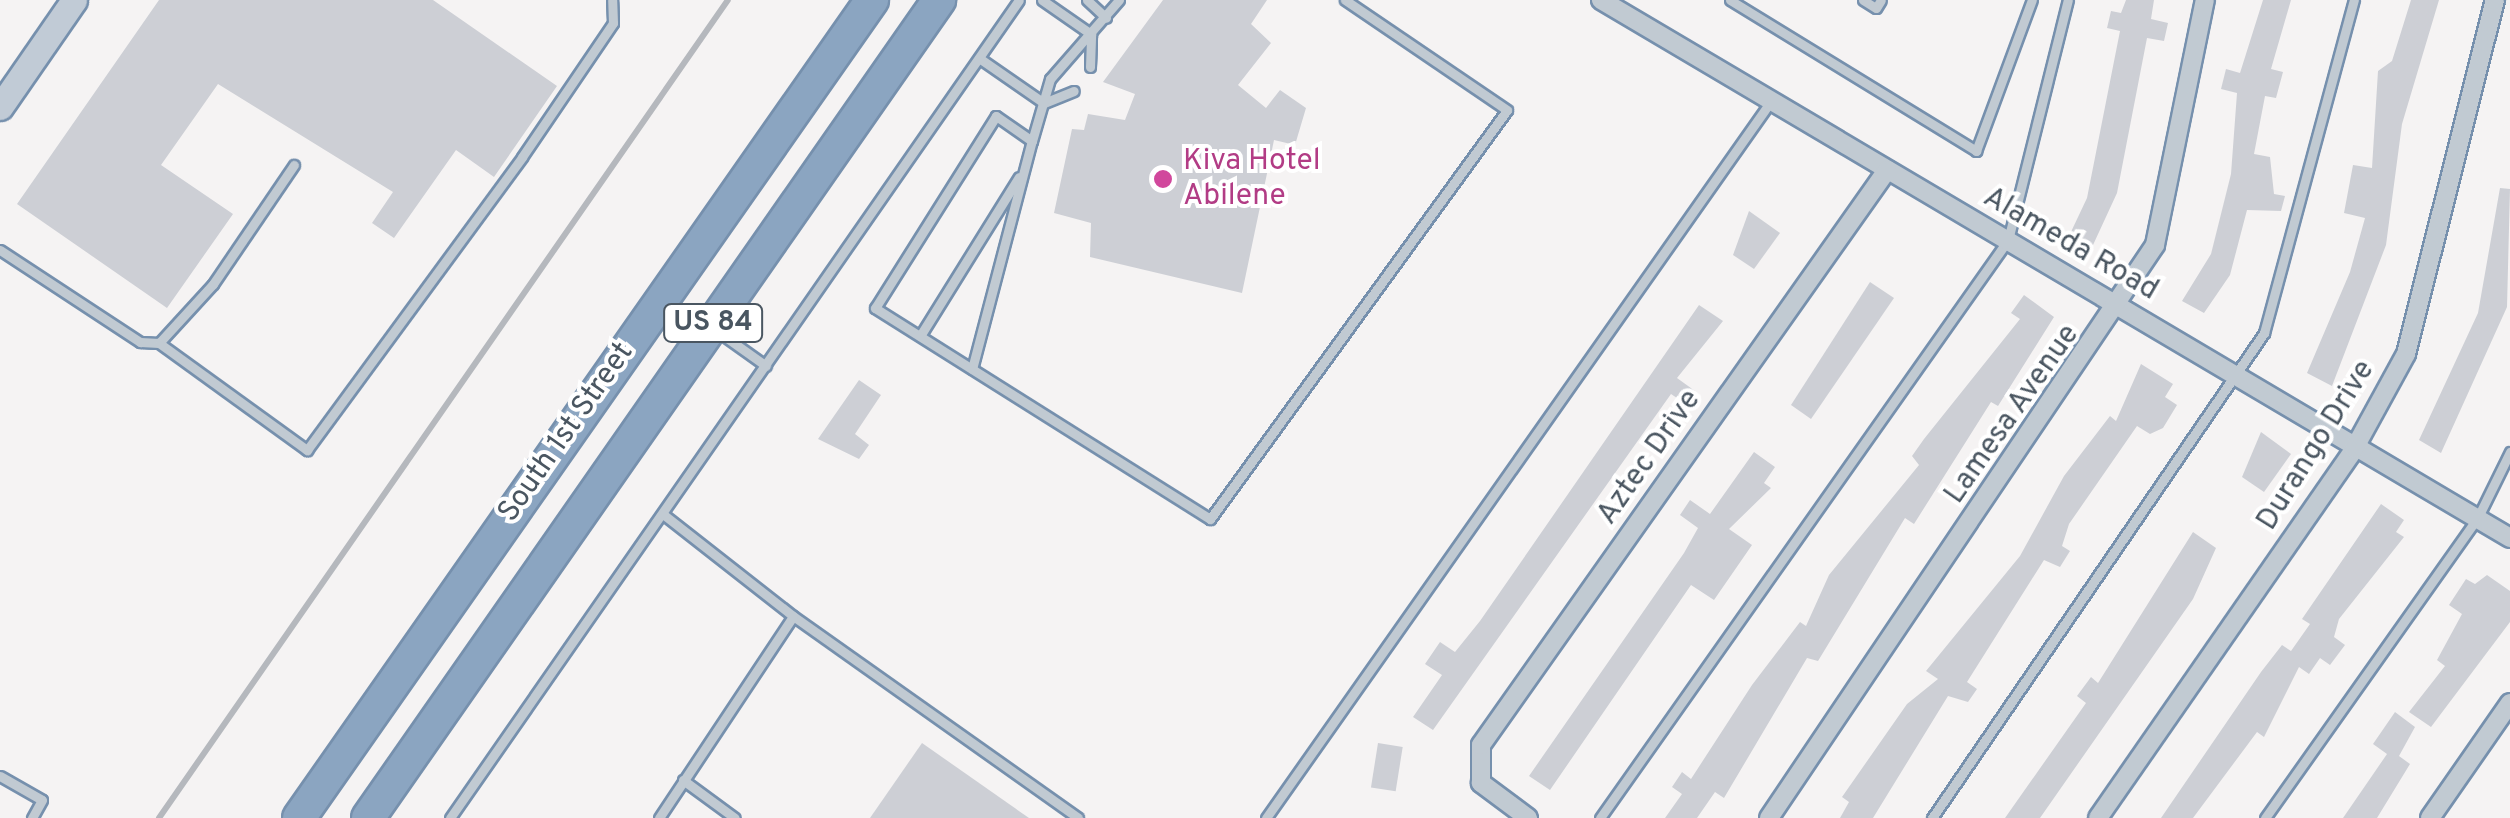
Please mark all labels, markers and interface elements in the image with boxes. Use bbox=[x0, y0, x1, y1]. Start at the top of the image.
place label: Kiva Hotel Abilene bbox=[1183, 144, 1321, 214]
marker: Kiva Hotel Abilene bbox=[1152, 168, 1174, 190]
street label: Alameda Road bbox=[1976, 180, 2164, 310]
road number: US 84 bbox=[663, 300, 763, 346]
street label: Lamesa Avenue bbox=[1938, 318, 2088, 512]
street label: South 1st Street bbox=[492, 336, 642, 530]
street label: Durango Drive bbox=[2250, 354, 2384, 538]
street label: Aztec Drive bbox=[1590, 384, 1710, 532]

